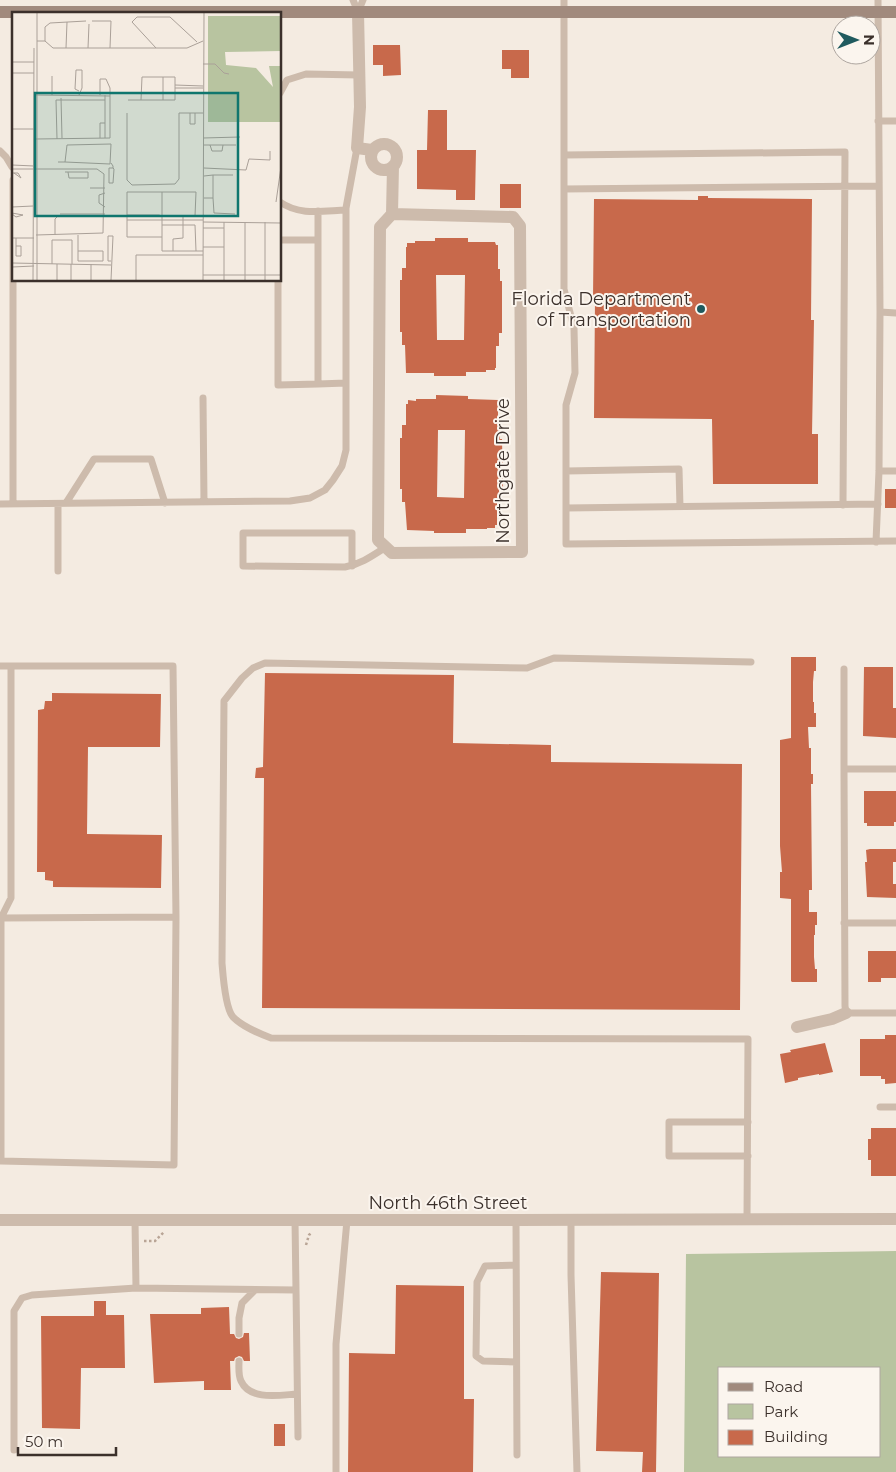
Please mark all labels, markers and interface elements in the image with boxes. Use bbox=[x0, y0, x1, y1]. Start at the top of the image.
inset map bbox=[12, 12, 281, 281]
north arrow bbox=[831, 15, 881, 65]
text: N bbox=[860, 34, 878, 46]
place label: Florida Department of Transportation bbox=[511, 288, 691, 331]
marker: Florida Department of Transportation bbox=[695, 303, 707, 315]
street label: Northgate Drive bbox=[492, 398, 514, 544]
street label: North 46th Street bbox=[368, 1192, 528, 1214]
legend bbox=[718, 1367, 881, 1457]
text: Road bbox=[764, 1377, 803, 1396]
text: Park bbox=[764, 1402, 798, 1421]
scale bar bbox=[18, 1424, 115, 1456]
text: Building bbox=[764, 1427, 828, 1446]
text: 50 m bbox=[25, 1432, 63, 1451]

